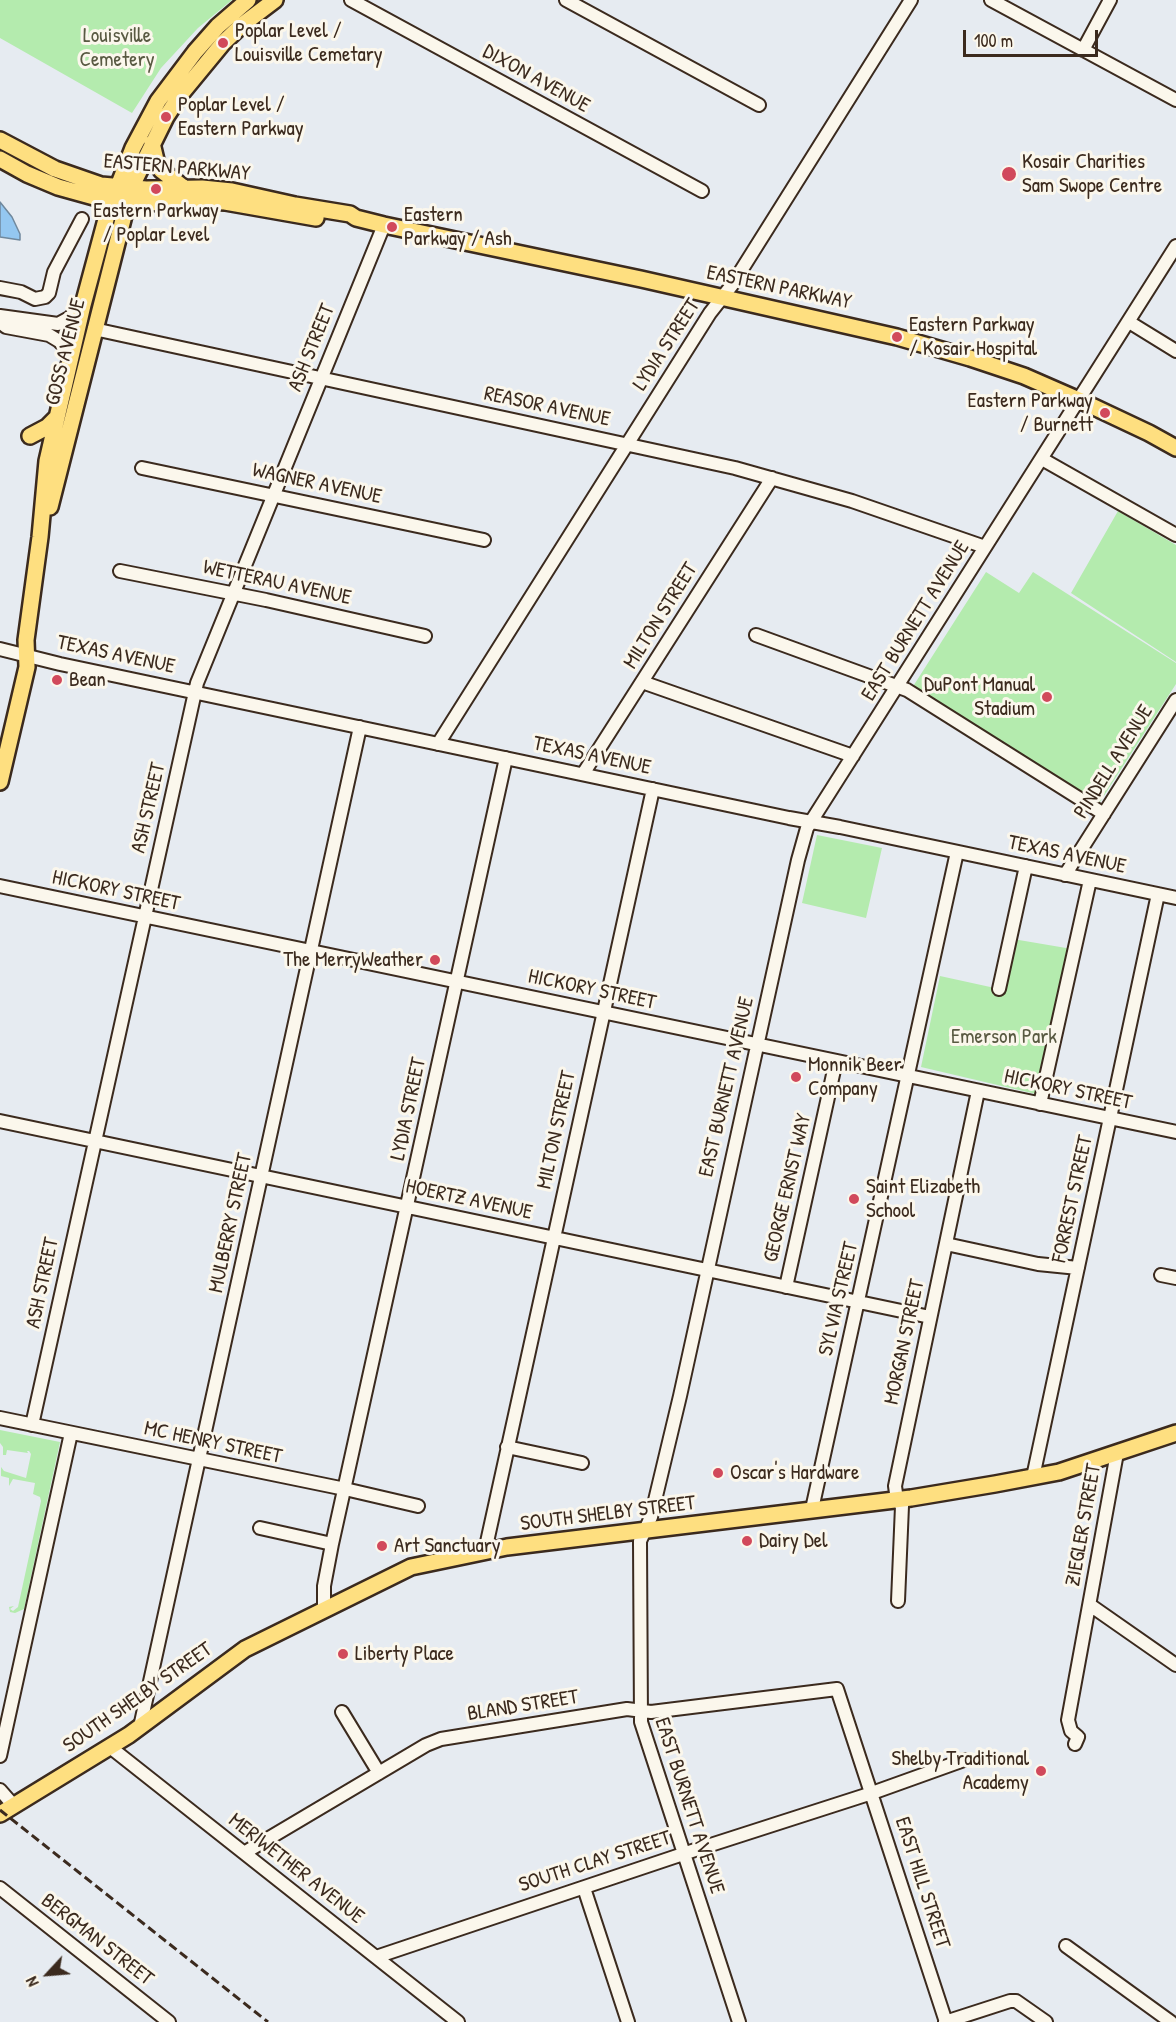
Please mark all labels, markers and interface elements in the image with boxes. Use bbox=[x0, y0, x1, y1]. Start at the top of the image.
place label: Poplar Level / Louisville Cemetary bbox=[235, 18, 383, 68]
scale bar bbox=[966, 18, 1101, 56]
park label: Louisville Cemetery bbox=[79, 23, 155, 73]
text: 100 m bbox=[974, 28, 1013, 53]
marker: Poplar Level / Louisville Cemetary bbox=[216, 36, 230, 50]
street label: DIXON AVENUE bbox=[478, 39, 594, 119]
place label: Poplar Level / Eastern Parkway bbox=[178, 92, 304, 142]
marker: Poplar Level / Eastern Parkway bbox=[159, 110, 173, 124]
street label: EASTERN PARKWAY bbox=[103, 149, 251, 187]
place label: Kosair Charities Sam Swope Centre bbox=[1022, 149, 1162, 199]
marker: Kosair Charities Sam Swope Centre bbox=[1000, 165, 1018, 183]
marker: Eastern Parkway / Poplar Level bbox=[149, 182, 163, 196]
place label: Eastern Parkway / Poplar Level bbox=[93, 198, 219, 248]
place label: Eastern Parkway / Ash bbox=[404, 202, 512, 252]
marker: Eastern Parkway / Ash bbox=[385, 220, 399, 234]
street label: EASTERN PARKWAY bbox=[704, 260, 854, 316]
street label: LYDIA STREET bbox=[628, 294, 706, 396]
street label: GOSS AVENUE bbox=[41, 296, 91, 408]
street label: ASH STREET bbox=[283, 301, 341, 395]
place label: Eastern Parkway / Kosair Hospital bbox=[909, 312, 1037, 362]
marker: Eastern Parkway / Kosair Hospital bbox=[890, 330, 904, 344]
street label: REASOR AVENUE bbox=[482, 381, 612, 433]
place label: Eastern Parkway / Burnett bbox=[967, 388, 1093, 438]
marker: Eastern Parkway / Burnett bbox=[1098, 406, 1112, 420]
street label: WAGNER AVENUE bbox=[250, 458, 384, 510]
street label: EAST BURNETT AVENUE bbox=[857, 536, 975, 706]
street label: WETTERAU AVENUE bbox=[201, 555, 353, 611]
street label: MILTON STREET bbox=[618, 558, 704, 674]
street label: TEXAS AVENUE bbox=[55, 630, 177, 680]
place label: Bean bbox=[69, 667, 106, 693]
place label: DuPont Manual Stadium bbox=[924, 672, 1035, 722]
marker: Bean bbox=[50, 673, 64, 687]
marker: DuPont Manual Stadium bbox=[1040, 690, 1054, 704]
street label: PINDELL AVENUE bbox=[1069, 701, 1159, 823]
street label: TEXAS AVENUE bbox=[531, 731, 653, 781]
street label: ASH STREET bbox=[126, 760, 172, 856]
street label: TEXAS AVENUE bbox=[1006, 830, 1128, 880]
street label: HICKORY STREET bbox=[50, 865, 182, 917]
place label: The MerryWeather bbox=[283, 947, 423, 973]
marker: The MerryWeather bbox=[428, 953, 442, 967]
street label: HICKORY STREET bbox=[526, 964, 658, 1016]
street label: EAST BURNETT AVENUE bbox=[694, 995, 760, 1179]
park label: Emerson Park bbox=[951, 1024, 1057, 1050]
place label: Monnik Beer Company bbox=[808, 1052, 902, 1102]
street label: LYDIA STREET bbox=[386, 1055, 432, 1163]
street label: HICKORY STREET bbox=[1002, 1064, 1134, 1116]
street label: MILTON STREET bbox=[532, 1069, 582, 1191]
marker: Monnik Beer Company bbox=[789, 1070, 803, 1084]
street label: GEORGE ERNST WAY bbox=[759, 1111, 817, 1265]
street label: FORREST STREET bbox=[1047, 1133, 1099, 1265]
street label: MULBERRY STREET bbox=[204, 1151, 258, 1295]
street label: HOERTZ AVENUE bbox=[403, 1174, 535, 1226]
place label: Saint Elizabeth School bbox=[866, 1174, 980, 1224]
marker: Saint Elizabeth School bbox=[847, 1192, 861, 1206]
street label: ASH STREET bbox=[21, 1235, 65, 1331]
street label: SYLVIA STREET bbox=[814, 1240, 864, 1358]
street label: MORGAN STREET bbox=[879, 1277, 931, 1407]
street label: MC HENRY STREET bbox=[142, 1416, 284, 1470]
place label: Oscar's Hardware bbox=[730, 1460, 859, 1486]
street label: ZIEGLER STREET bbox=[1061, 1462, 1107, 1588]
marker: Oscar's Hardware bbox=[711, 1466, 725, 1480]
street label: SOUTH SHELBY STREET bbox=[519, 1491, 697, 1537]
place label: Dairy Del bbox=[759, 1528, 828, 1554]
place label: Art Sanctuary bbox=[394, 1533, 501, 1559]
marker: Dairy Del bbox=[740, 1534, 754, 1548]
marker: Art Sanctuary bbox=[375, 1539, 389, 1553]
street label: SOUTH SHELBY STREET bbox=[59, 1637, 217, 1759]
place label: Liberty Place bbox=[355, 1641, 454, 1667]
marker: Liberty Place bbox=[336, 1647, 350, 1661]
street label: BLAND STREET bbox=[466, 1685, 580, 1727]
street label: EAST BURNETT AVENUE bbox=[649, 1715, 729, 1897]
place label: Shelby Traditional Academy bbox=[891, 1746, 1029, 1796]
marker: Shelby Traditional Academy bbox=[1034, 1764, 1048, 1778]
street label: MERIWETHER AVENUE bbox=[223, 1808, 369, 1930]
street label: EAST HILL STREET bbox=[889, 1814, 955, 1952]
street label: SOUTH CLAY STREET bbox=[516, 1826, 674, 1898]
street label: BERGMAN STREET bbox=[36, 1888, 158, 1992]
north arrow bbox=[18, 1944, 78, 2004]
text: N bbox=[20, 1973, 44, 1991]

